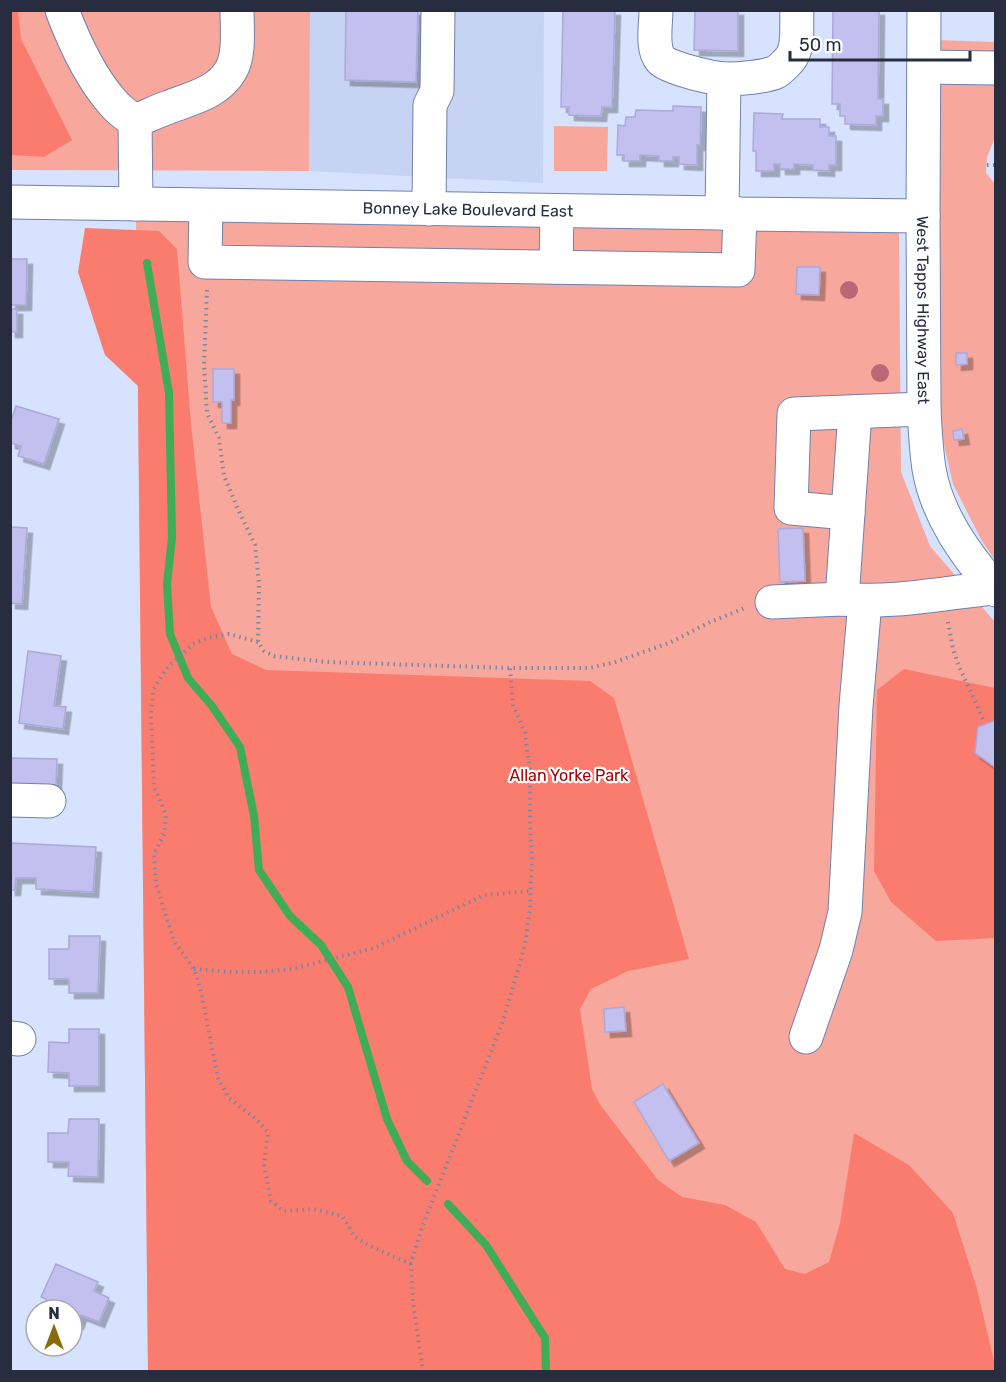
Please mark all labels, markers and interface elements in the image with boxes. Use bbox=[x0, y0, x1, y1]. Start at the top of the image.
scale bar bbox=[790, 24, 970, 62]
text: 50 m bbox=[799, 34, 842, 56]
street label: Bonney Lake Boulevard East bbox=[362, 198, 573, 221]
street label: West Tapps Highway East bbox=[913, 216, 933, 404]
park label: Allan Yorke Park bbox=[510, 766, 629, 785]
north arrow bbox=[24, 1298, 84, 1358]
text: N bbox=[48, 1304, 60, 1323]

